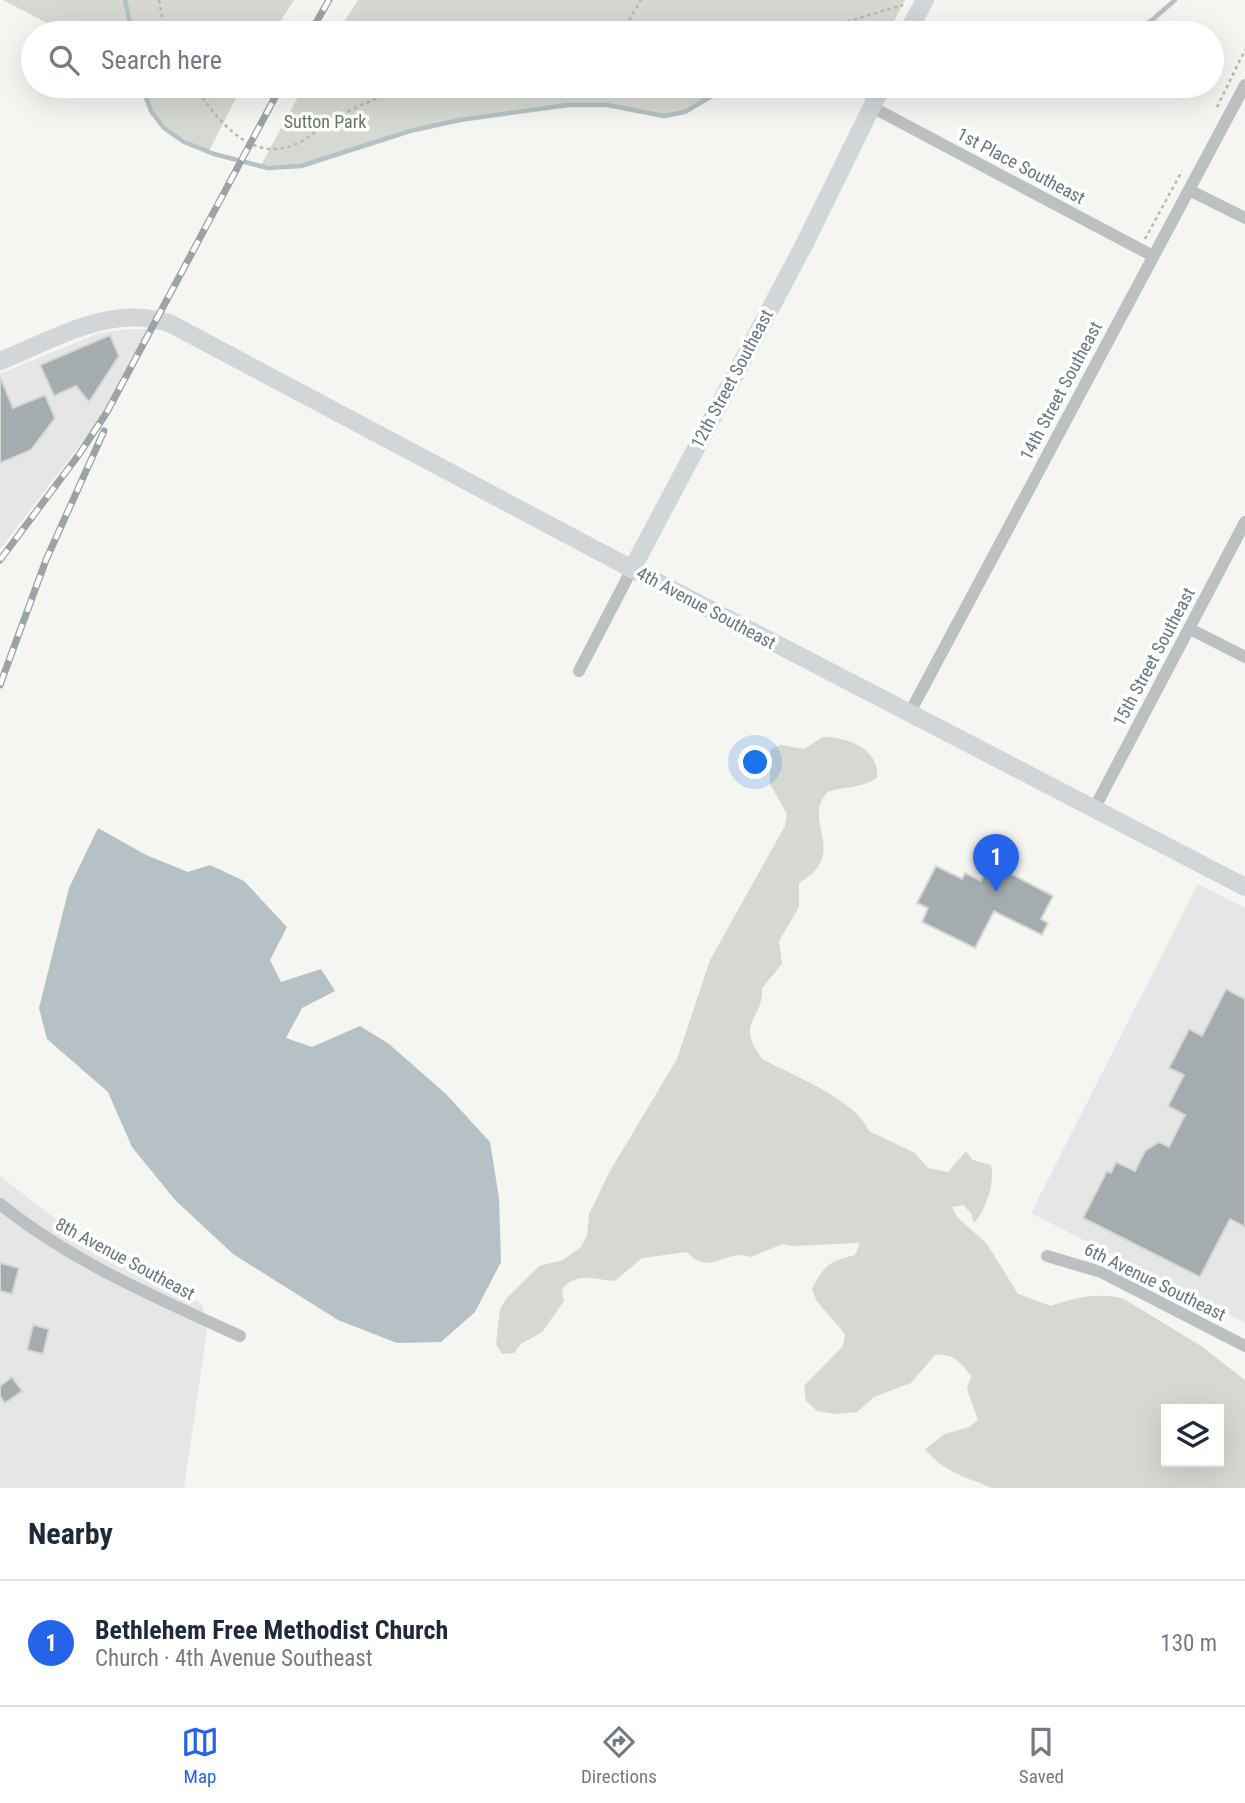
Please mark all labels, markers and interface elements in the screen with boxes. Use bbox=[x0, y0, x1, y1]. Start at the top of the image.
search box bbox=[21, 21, 1224, 98]
icon: search bbox=[45, 41, 83, 79]
text: Search here bbox=[101, 45, 222, 75]
park label: Sutton Park bbox=[284, 111, 366, 132]
street label: 1st Place Southeast bbox=[954, 123, 1089, 208]
street label: 12th Street Southeast bbox=[686, 306, 777, 452]
street label: 14th Street Southeast bbox=[1015, 318, 1106, 464]
street label: 4th Avenue Southeast bbox=[633, 562, 779, 653]
street label: 15th Street Southeast bbox=[1108, 584, 1199, 730]
your location bbox=[738, 745, 772, 779]
pin: 1 bbox=[973, 834, 1019, 892]
street label: 8th Avenue Southeast bbox=[52, 1213, 198, 1304]
street label: 6th Avenue Southeast bbox=[1081, 1238, 1229, 1325]
map controls bbox=[1161, 1404, 1224, 1467]
button: layers bbox=[1161, 1404, 1224, 1467]
text: Nearby bbox=[28, 1516, 113, 1551]
text: Bethlehem Free Methodist Church bbox=[95, 1615, 448, 1645]
text: 1 bbox=[45, 1630, 57, 1657]
text: 130 m bbox=[1160, 1630, 1217, 1657]
text: Church · 4th Avenue Southeast bbox=[95, 1645, 373, 1672]
tab: Map bbox=[181, 1723, 219, 1788]
tab: Directions bbox=[581, 1723, 657, 1788]
tab: Saved bbox=[1019, 1723, 1064, 1788]

